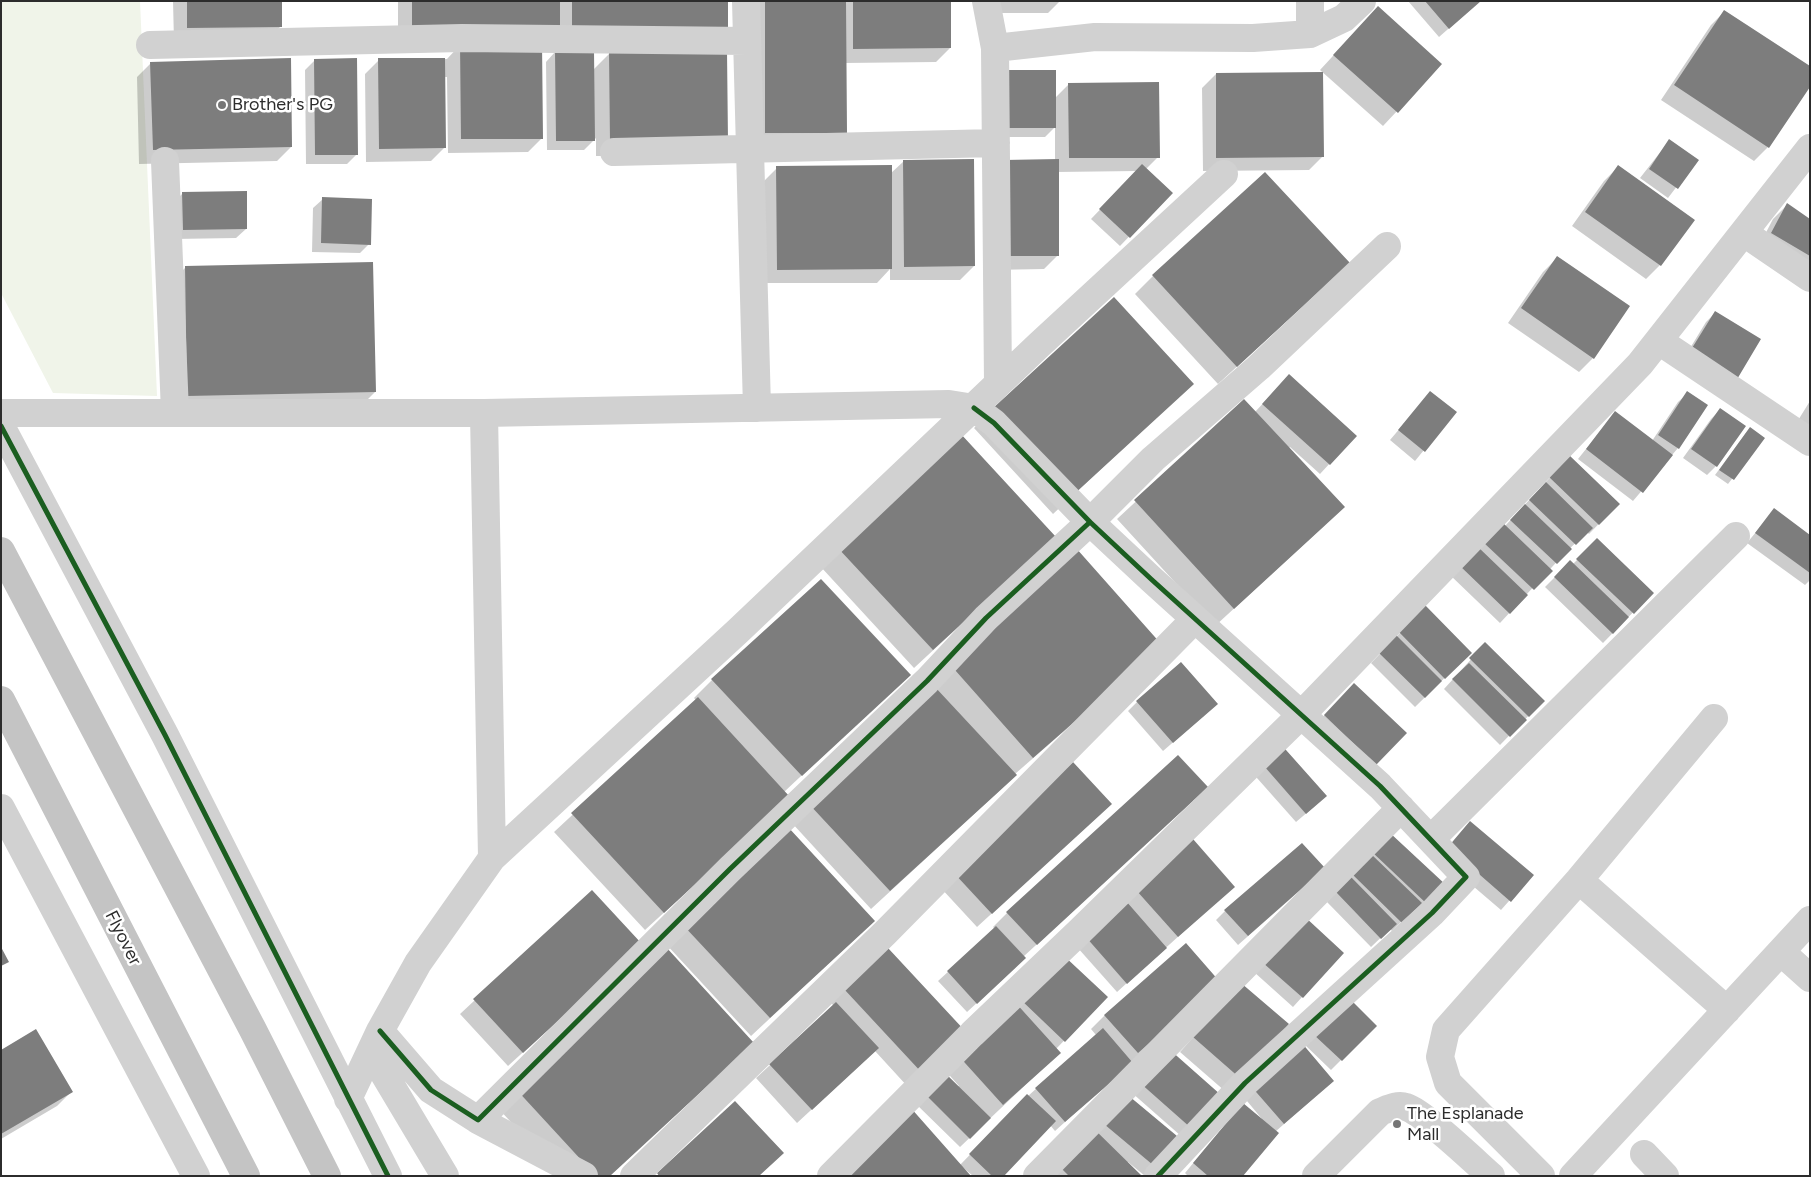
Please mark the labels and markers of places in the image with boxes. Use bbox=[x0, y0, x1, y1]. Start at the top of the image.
place label: Brother's PG bbox=[232, 94, 333, 116]
marker: Brother's PG bbox=[216, 99, 228, 111]
place label: The Esplanade Mall bbox=[1407, 1103, 1524, 1146]
marker: The Esplanade Mall bbox=[1391, 1118, 1403, 1130]

